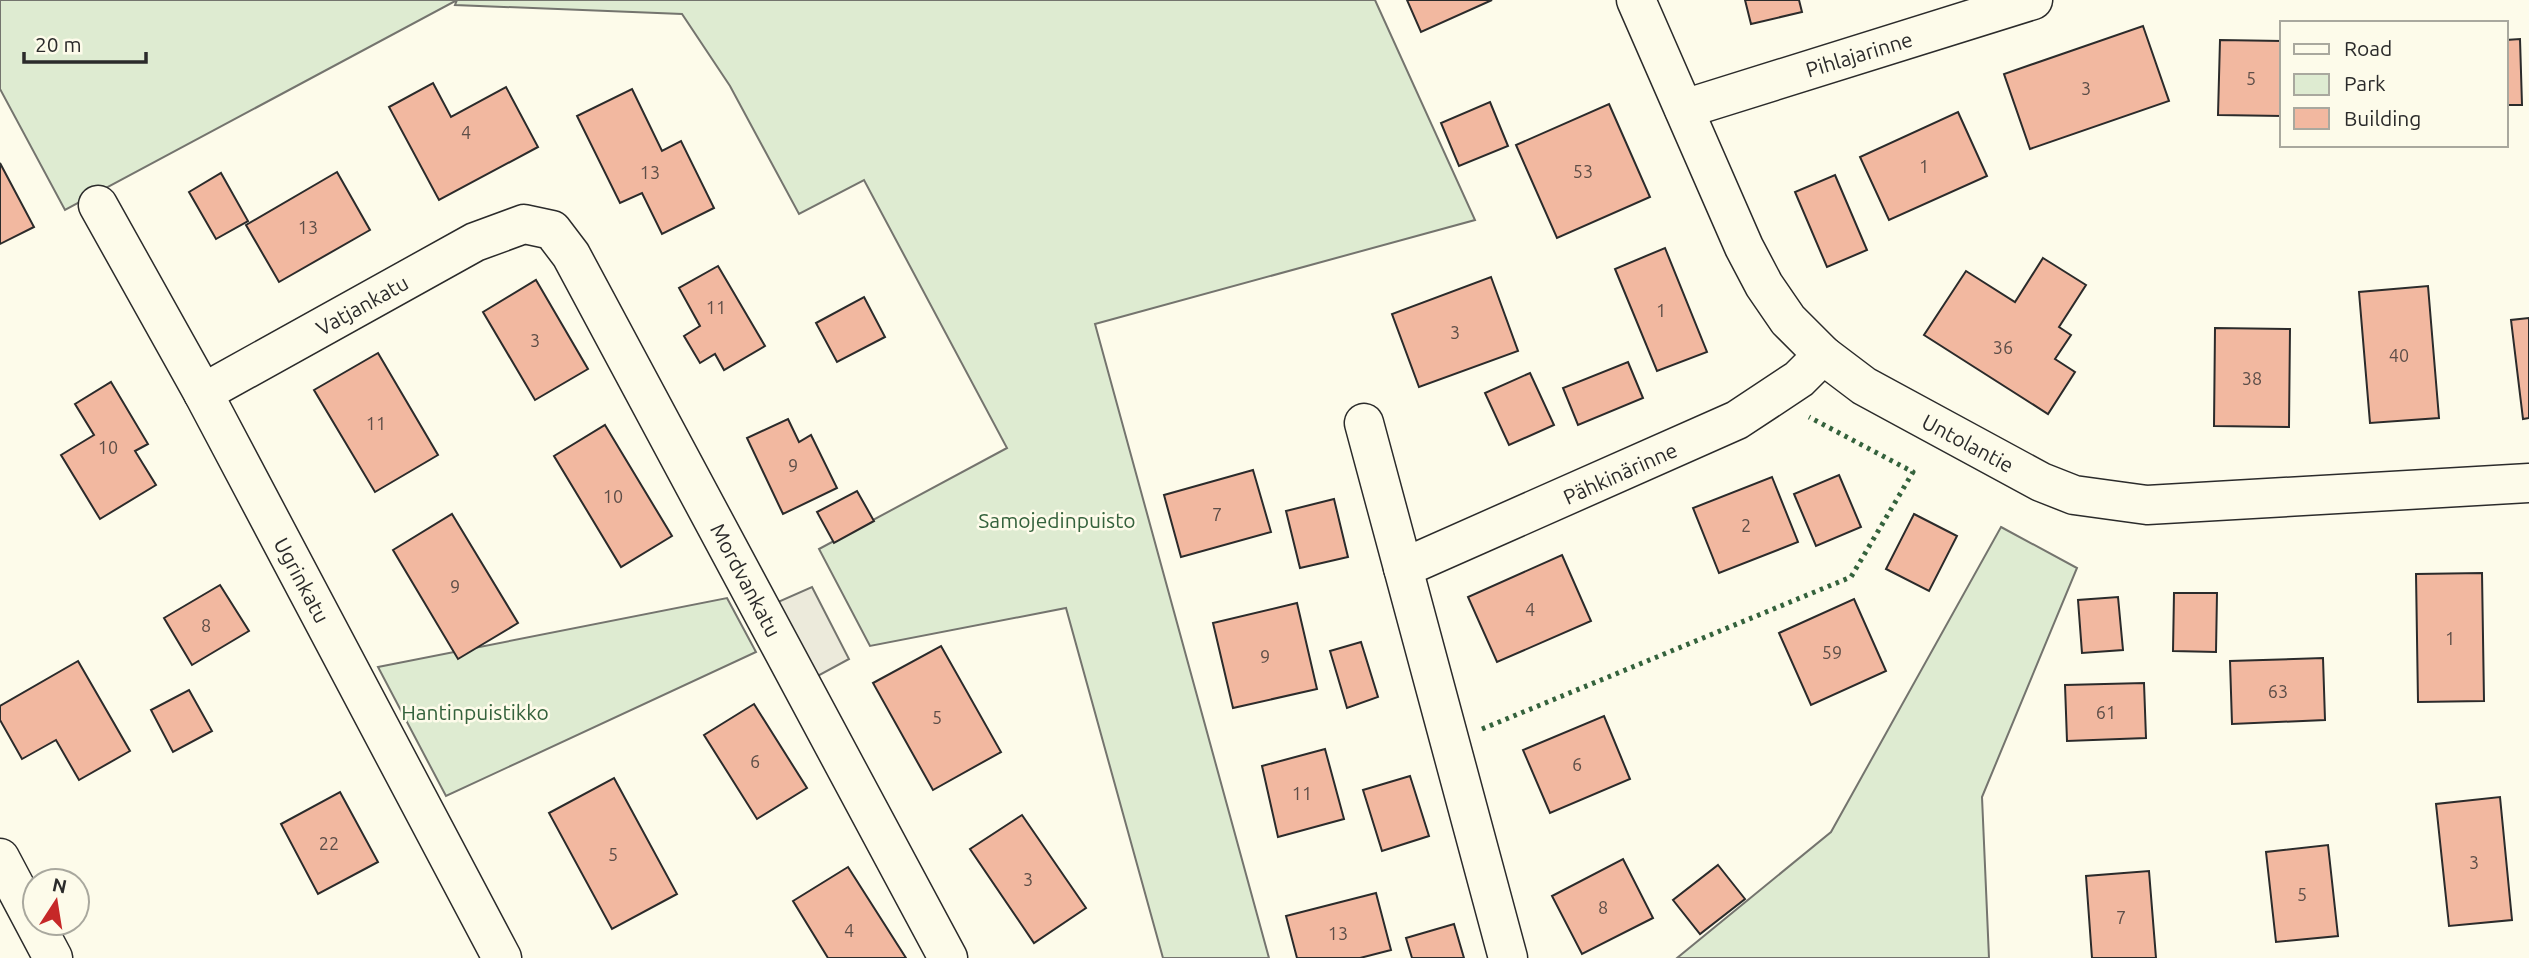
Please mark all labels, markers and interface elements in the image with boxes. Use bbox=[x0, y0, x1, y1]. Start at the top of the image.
scale bar bbox=[24, 21, 147, 65]
legend bbox=[2280, 21, 2508, 147]
street label: Pihlajarinne bbox=[1803, 26, 1915, 82]
text: 20 m bbox=[35, 32, 82, 56]
text: Road bbox=[2344, 36, 2392, 60]
house number: 5 bbox=[2246, 68, 2256, 88]
text: Park bbox=[2344, 71, 2386, 95]
house number: 3 bbox=[2081, 78, 2091, 98]
text: Building bbox=[2344, 106, 2421, 130]
house number: 4 bbox=[461, 122, 471, 142]
house number: 1 bbox=[1919, 156, 1929, 176]
house number: 53 bbox=[1573, 161, 1593, 181]
house number: 13 bbox=[640, 162, 660, 182]
house number: 13 bbox=[298, 217, 318, 237]
street label: Vatjankatu bbox=[312, 270, 412, 340]
house number: 11 bbox=[706, 297, 726, 317]
house number: 1 bbox=[1656, 300, 1666, 320]
house number: 3 bbox=[1450, 322, 1460, 342]
house number: 3 bbox=[530, 330, 540, 350]
house number: 36 bbox=[1993, 337, 2013, 357]
house number: 40 bbox=[2389, 345, 2409, 365]
house number: 38 bbox=[2242, 368, 2262, 388]
street label: Untolantie bbox=[1918, 409, 2018, 477]
house number: 11 bbox=[366, 413, 386, 433]
house number: 10 bbox=[98, 437, 118, 457]
street label: Pähkinärinne bbox=[1559, 437, 1681, 509]
house number: 9 bbox=[788, 455, 798, 475]
house number: 10 bbox=[603, 486, 623, 506]
house number: 7 bbox=[1212, 504, 1222, 524]
park label: Samojedinpuisto bbox=[978, 508, 1136, 532]
house number: 2 bbox=[1741, 515, 1751, 535]
street label: Mordvankatu bbox=[706, 519, 786, 641]
street label: Ugrinkatu bbox=[270, 533, 334, 627]
house number: 9 bbox=[450, 576, 460, 596]
house number: 4 bbox=[1525, 599, 1535, 619]
house number: 8 bbox=[201, 615, 211, 635]
house number: 1 bbox=[2445, 628, 2455, 648]
house number: 59 bbox=[1822, 642, 1842, 662]
house number: 9 bbox=[1260, 646, 1270, 666]
house number: 63 bbox=[2268, 681, 2288, 701]
park label: Hantinpuistikko bbox=[401, 700, 549, 724]
house number: 61 bbox=[2096, 702, 2116, 722]
house number: 5 bbox=[932, 707, 942, 727]
house number: 6 bbox=[750, 751, 760, 771]
house number: 6 bbox=[1572, 754, 1582, 774]
house number: 11 bbox=[1292, 783, 1312, 803]
house number: 22 bbox=[319, 833, 339, 853]
house number: 5 bbox=[608, 844, 618, 864]
house number: 3 bbox=[2469, 852, 2479, 872]
north arrow bbox=[21, 867, 91, 937]
house number: 3 bbox=[1023, 869, 1033, 889]
text: N bbox=[50, 873, 69, 898]
house number: 5 bbox=[2297, 884, 2307, 904]
house number: 8 bbox=[1598, 897, 1608, 917]
house number: 7 bbox=[2116, 907, 2126, 927]
house number: 4 bbox=[844, 920, 854, 940]
house number: 13 bbox=[1328, 923, 1348, 943]

